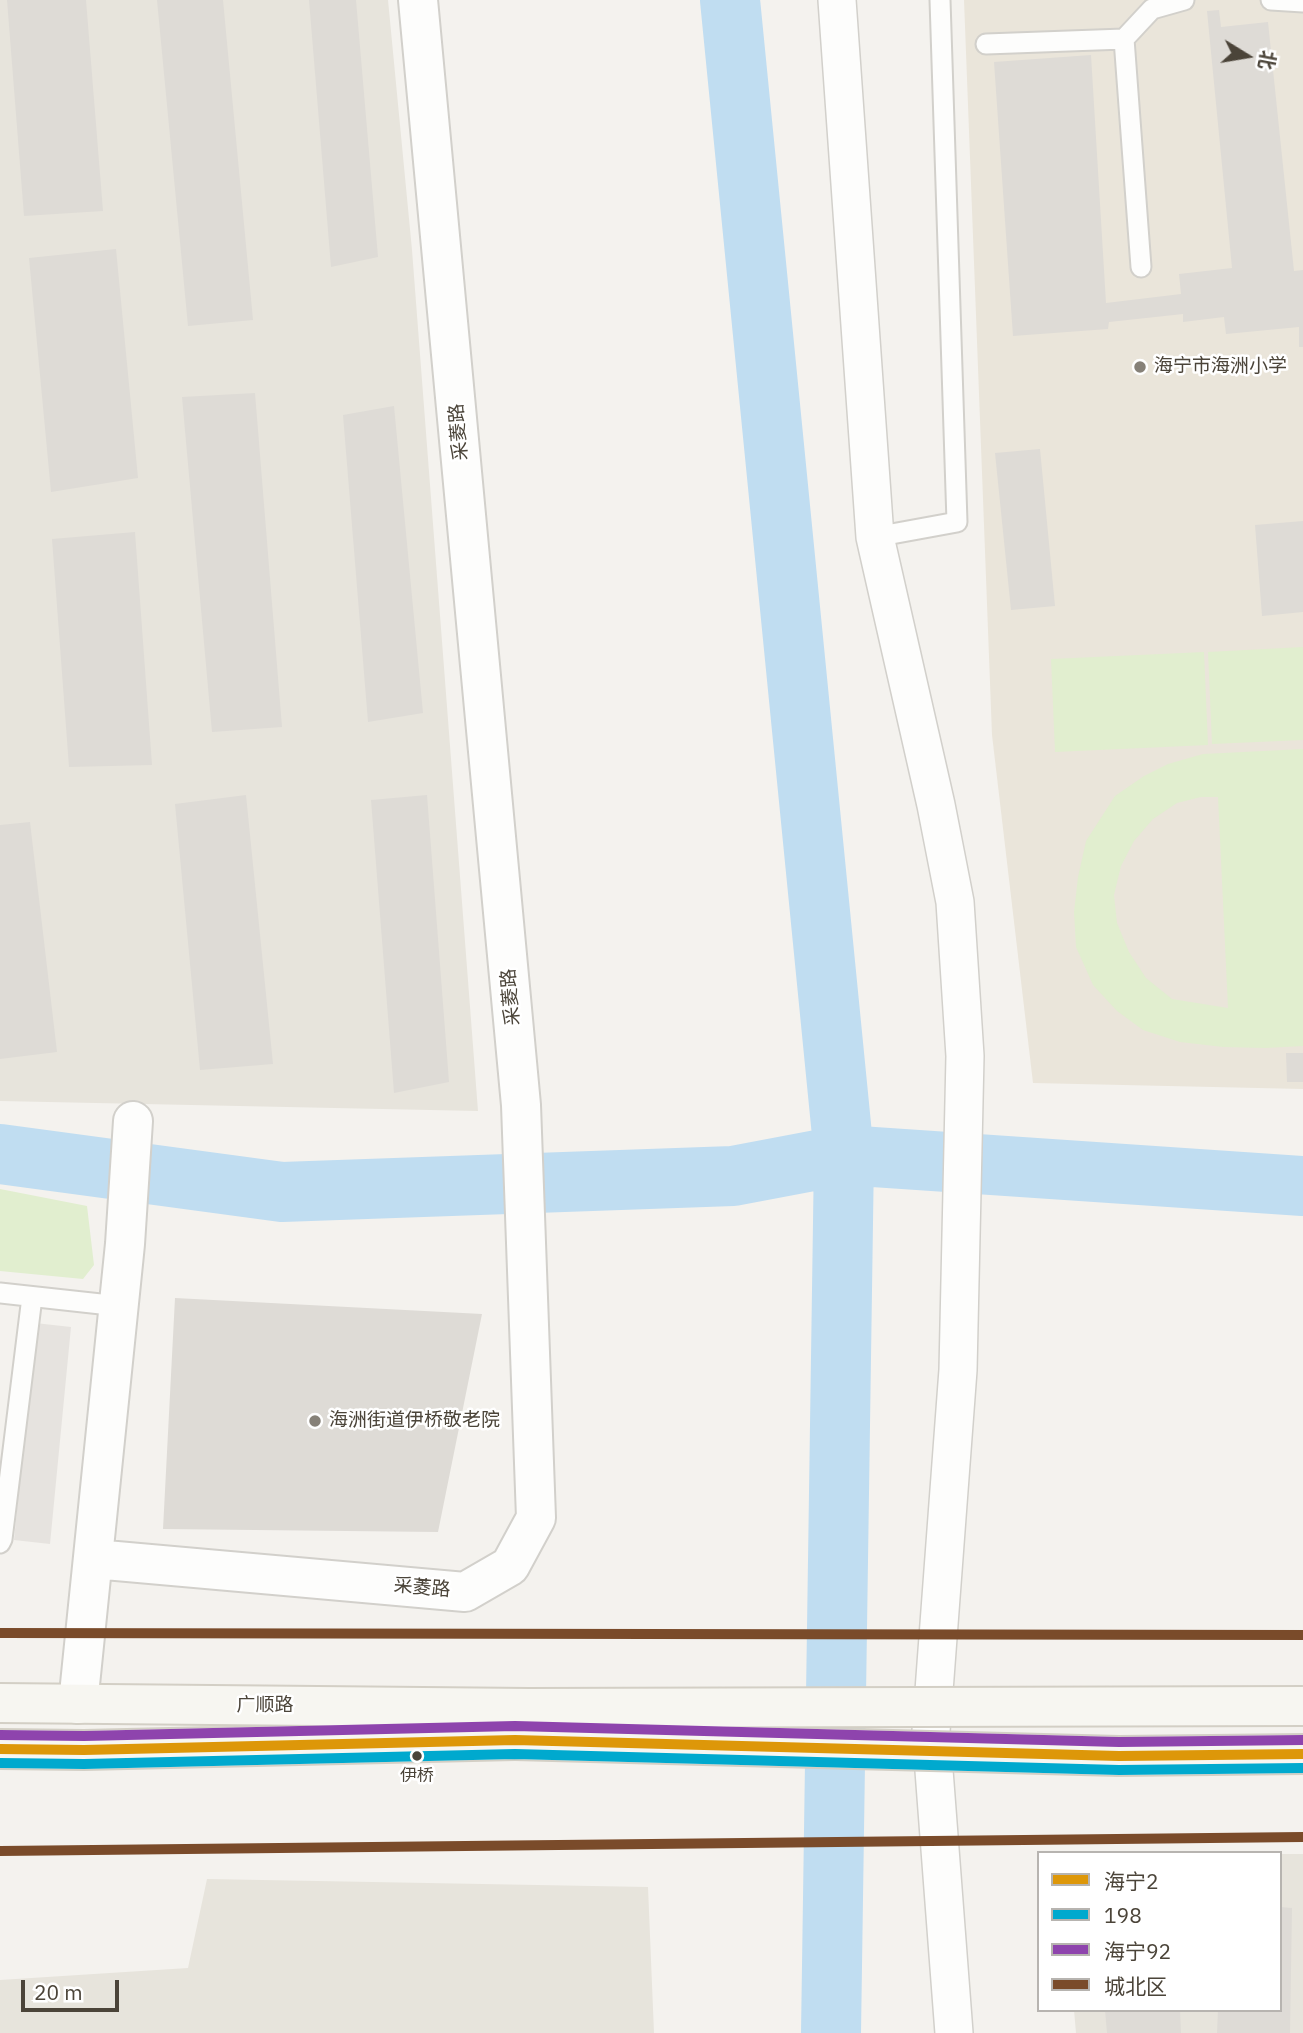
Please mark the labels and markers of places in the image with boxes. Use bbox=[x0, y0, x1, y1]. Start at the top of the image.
place label: 海宁市海洲小学 bbox=[1154, 356, 1287, 378]
marker: 海宁市海洲小学 bbox=[1132, 359, 1148, 375]
place label: 海洲街道伊桥敬老院 bbox=[329, 1410, 500, 1432]
marker: 海洲街道伊桥敬老院 bbox=[307, 1413, 323, 1429]
marker: 伊桥 bbox=[410, 1749, 424, 1763]
place label: 伊桥 bbox=[400, 1766, 434, 1786]

